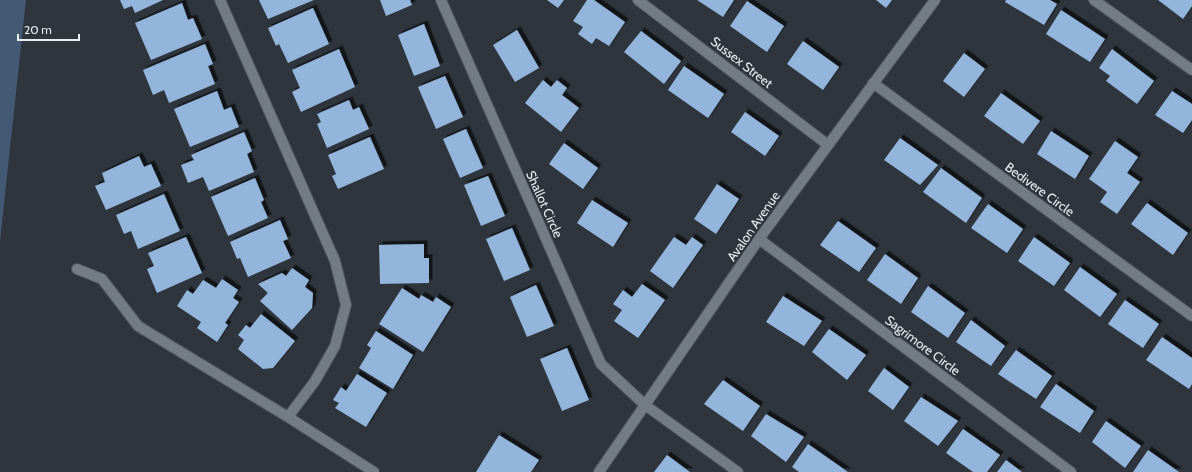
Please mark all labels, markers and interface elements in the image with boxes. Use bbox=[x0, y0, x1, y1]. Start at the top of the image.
scale bar bbox=[18, 16, 79, 42]
text: 20 m bbox=[24, 22, 52, 37]
street label: Sussex Street bbox=[708, 33, 777, 92]
street label: Bedivere Circle bbox=[1002, 159, 1078, 220]
street label: Shallot Circle bbox=[523, 168, 567, 240]
street label: Avalon Avenue bbox=[723, 188, 783, 264]
street label: Sagrimore Circle bbox=[882, 312, 964, 379]

